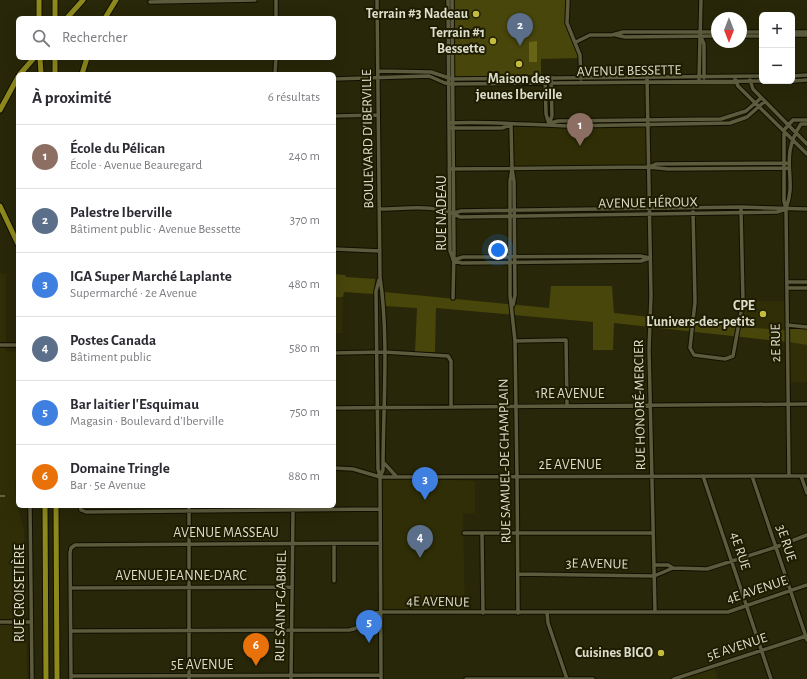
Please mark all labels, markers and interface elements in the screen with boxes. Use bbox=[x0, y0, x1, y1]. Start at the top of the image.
place label: Terrain #3 Nadeau bbox=[366, 7, 469, 21]
marker: Terrain #3 Nadeau bbox=[471, 9, 481, 19]
north arrow bbox=[711, 12, 747, 48]
map controls bbox=[759, 12, 795, 84]
button: + bbox=[759, 12, 795, 48]
pin: 2 bbox=[507, 13, 533, 46]
search box bbox=[16, 16, 336, 60]
place label: Terrain #1 Bessette bbox=[430, 26, 485, 56]
icon: search bbox=[30, 27, 52, 49]
text: Rechercher bbox=[62, 30, 127, 45]
marker: Terrain #1 Bessette bbox=[488, 36, 498, 46]
button: − bbox=[759, 48, 795, 84]
marker: Maison des jeunes Iberville bbox=[514, 59, 524, 69]
street label: AVENUE BESSETTE bbox=[577, 63, 682, 79]
street label: BOULEVARD D'IBERVILLE bbox=[360, 69, 376, 209]
place label: Maison des jeunes Iberville bbox=[476, 72, 563, 102]
text: À proximité bbox=[32, 89, 112, 106]
text: 6 résultats bbox=[268, 91, 320, 104]
pin: 1 bbox=[567, 113, 593, 146]
text: École du Pélican bbox=[70, 141, 165, 156]
text: 1 bbox=[43, 150, 47, 163]
text: 240 m bbox=[288, 150, 320, 163]
text: École · Avenue Beauregard bbox=[70, 159, 202, 172]
street label: RUE NADEAU bbox=[435, 175, 449, 251]
street label: AVENUE HÉROUX bbox=[598, 192, 698, 211]
text: Palestre Iberville bbox=[70, 205, 172, 220]
text: 2 bbox=[42, 214, 48, 227]
text: 370 m bbox=[290, 214, 320, 227]
text: Bâtiment public · Avenue Bessette bbox=[70, 223, 241, 236]
your location bbox=[488, 240, 508, 260]
text: IGA Super Marché Laplante bbox=[70, 269, 232, 284]
text: 3 bbox=[42, 278, 48, 291]
text: 480 m bbox=[288, 278, 320, 291]
text: Supermarché · 2e Avenue bbox=[70, 287, 197, 300]
place label: CPE L'univers-des-petits bbox=[646, 299, 755, 329]
marker: CPE L'univers-des-petits bbox=[758, 309, 768, 319]
street label: 2E RUE bbox=[769, 323, 783, 362]
text: Postes Canada bbox=[70, 333, 156, 348]
street label: RUE HONORÉ-MERCIER bbox=[629, 339, 648, 471]
text: 4 bbox=[42, 342, 48, 355]
text: 580 m bbox=[289, 342, 320, 355]
text: Bâtiment public bbox=[70, 351, 151, 364]
street label: RUE SAMUEL-DE CHAMPLAIN bbox=[497, 378, 513, 544]
street label: 1RE AVENUE bbox=[535, 387, 605, 401]
text: Bar laitier l'Esquimau bbox=[70, 397, 199, 412]
text: 5 bbox=[42, 406, 48, 419]
text: 750 m bbox=[290, 406, 320, 419]
text: Magasin · Boulevard d'Iberville bbox=[70, 415, 224, 428]
street label: 2E AVENUE bbox=[539, 458, 602, 472]
text: Domaine Tringle bbox=[70, 461, 170, 476]
pin: 3 bbox=[412, 467, 438, 500]
text: 6 bbox=[42, 470, 48, 483]
text: 880 m bbox=[288, 470, 320, 483]
text: Bar · 5e Avenue bbox=[70, 479, 146, 492]
street label: 3E RUE bbox=[773, 523, 799, 563]
pin: 4 bbox=[407, 525, 433, 558]
street label: AVENUE MASSEAU bbox=[173, 526, 279, 540]
street label: 4E RUE bbox=[727, 530, 753, 572]
street label: RUE CROISETIÈRE bbox=[10, 544, 27, 642]
street label: RUE SAINT-GABRIEL bbox=[273, 550, 289, 662]
street label: 3E AVENUE bbox=[566, 556, 629, 572]
street label: AVENUE JEANNE-D'ARC bbox=[115, 569, 247, 583]
street label: 4E AVENUE bbox=[725, 573, 789, 606]
street label: 4E AVENUE bbox=[406, 594, 470, 610]
pin: 5 bbox=[356, 610, 382, 643]
street label: 5E AVENUE bbox=[705, 631, 769, 663]
pin: 6 bbox=[243, 633, 269, 666]
place label: Cuisines BIGO bbox=[575, 646, 653, 660]
marker: Cuisines BIGO bbox=[656, 648, 666, 658]
street label: 5E AVENUE bbox=[171, 658, 233, 672]

